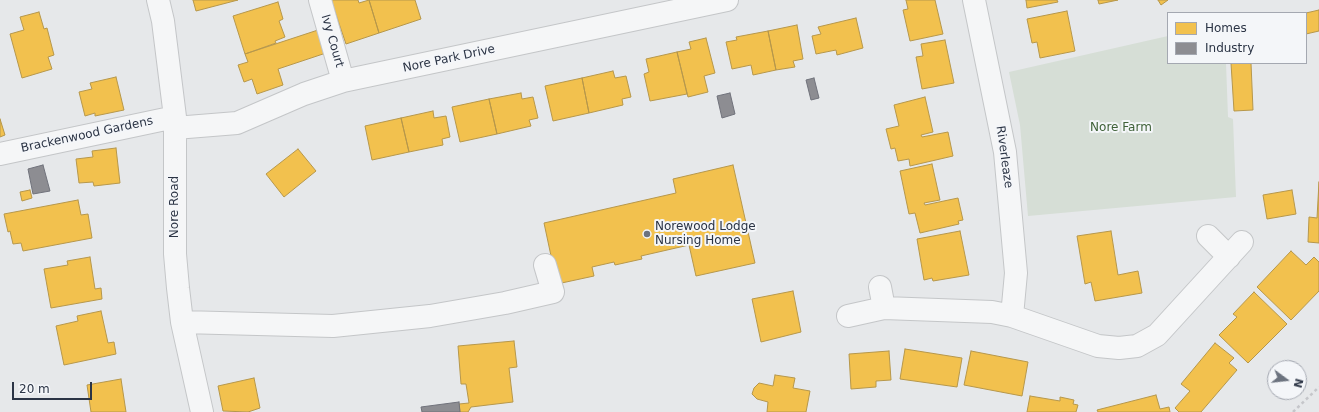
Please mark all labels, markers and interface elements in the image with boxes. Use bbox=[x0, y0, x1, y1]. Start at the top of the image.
legend bbox=[1167, 12, 1307, 64]
street label: Ivy Court bbox=[318, 13, 346, 69]
text: Homes bbox=[1205, 21, 1247, 35]
text: Industry bbox=[1205, 41, 1254, 55]
street label: Nore Park Drive bbox=[402, 42, 496, 76]
street label: Brackenwood Gardens bbox=[20, 114, 154, 156]
park label: Nore Farm bbox=[1090, 121, 1152, 135]
street label: Riverleaze bbox=[992, 125, 1016, 189]
street label: Nore Road bbox=[168, 176, 182, 238]
place label: Norewood Lodge Nursing Home bbox=[655, 220, 756, 248]
marker: Norewood Lodge Nursing Home bbox=[642, 229, 652, 239]
north arrow bbox=[1267, 360, 1307, 400]
scale bar bbox=[14, 374, 94, 400]
text: N bbox=[1291, 377, 1306, 389]
text: 20 m bbox=[19, 382, 50, 396]

